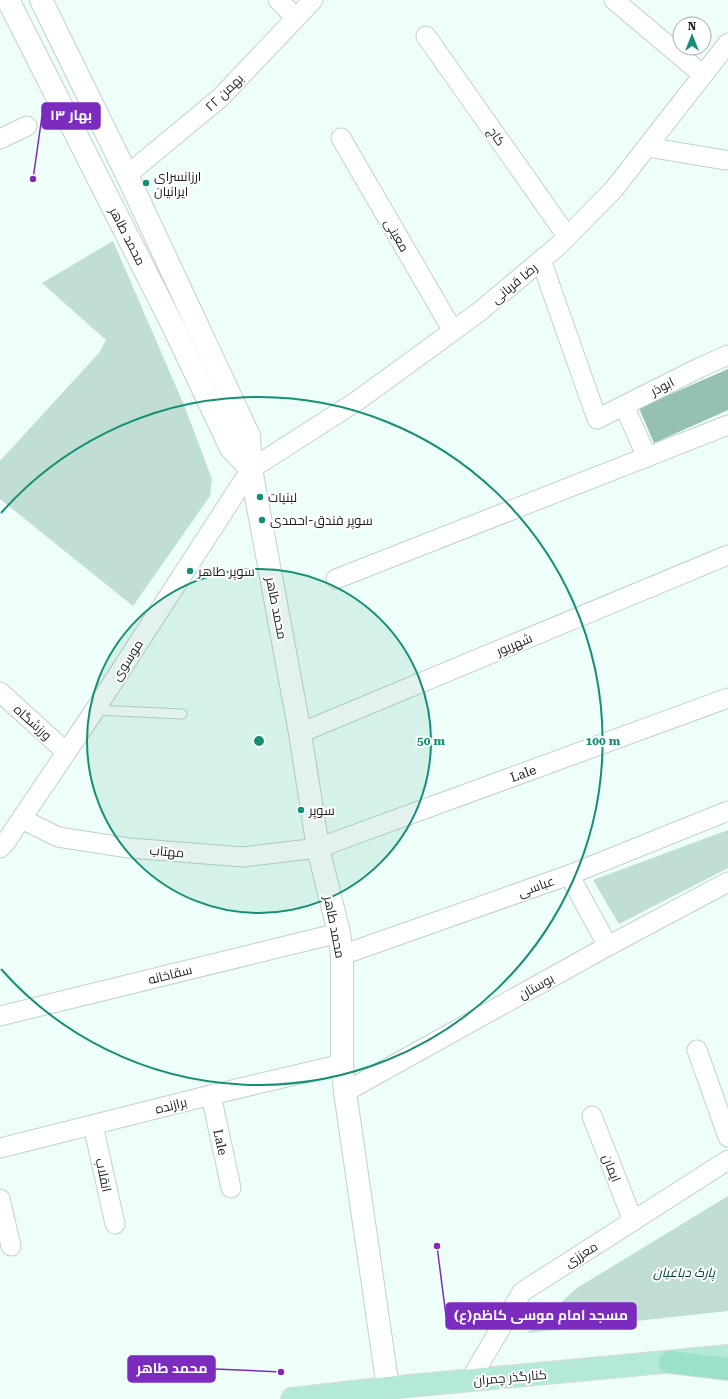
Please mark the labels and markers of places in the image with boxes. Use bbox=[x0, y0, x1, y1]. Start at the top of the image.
callout: بهار ۱۳ bbox=[42, 103, 100, 129]
place label: ارزانسرای ایرانیان bbox=[154, 169, 201, 199]
marker: ارزانسرای ایرانیان bbox=[141, 178, 151, 188]
place label: لبنیات bbox=[268, 490, 297, 505]
marker: لبنیات bbox=[255, 492, 265, 502]
place label: سوپر فندق-احمدی bbox=[270, 513, 373, 530]
marker: سوپر فندق-احمدی bbox=[257, 515, 267, 525]
place label: سوپر طاهر bbox=[197, 564, 255, 581]
marker: سوپر طاهر bbox=[185, 566, 195, 576]
centre of rings bbox=[252, 734, 266, 748]
place label: سوپر bbox=[308, 803, 335, 820]
marker: سوپر bbox=[296, 805, 306, 815]
callout: مسجد امام موسی کاظم(ع) bbox=[446, 1303, 636, 1329]
callout: محمد طاهر bbox=[128, 1356, 215, 1382]

